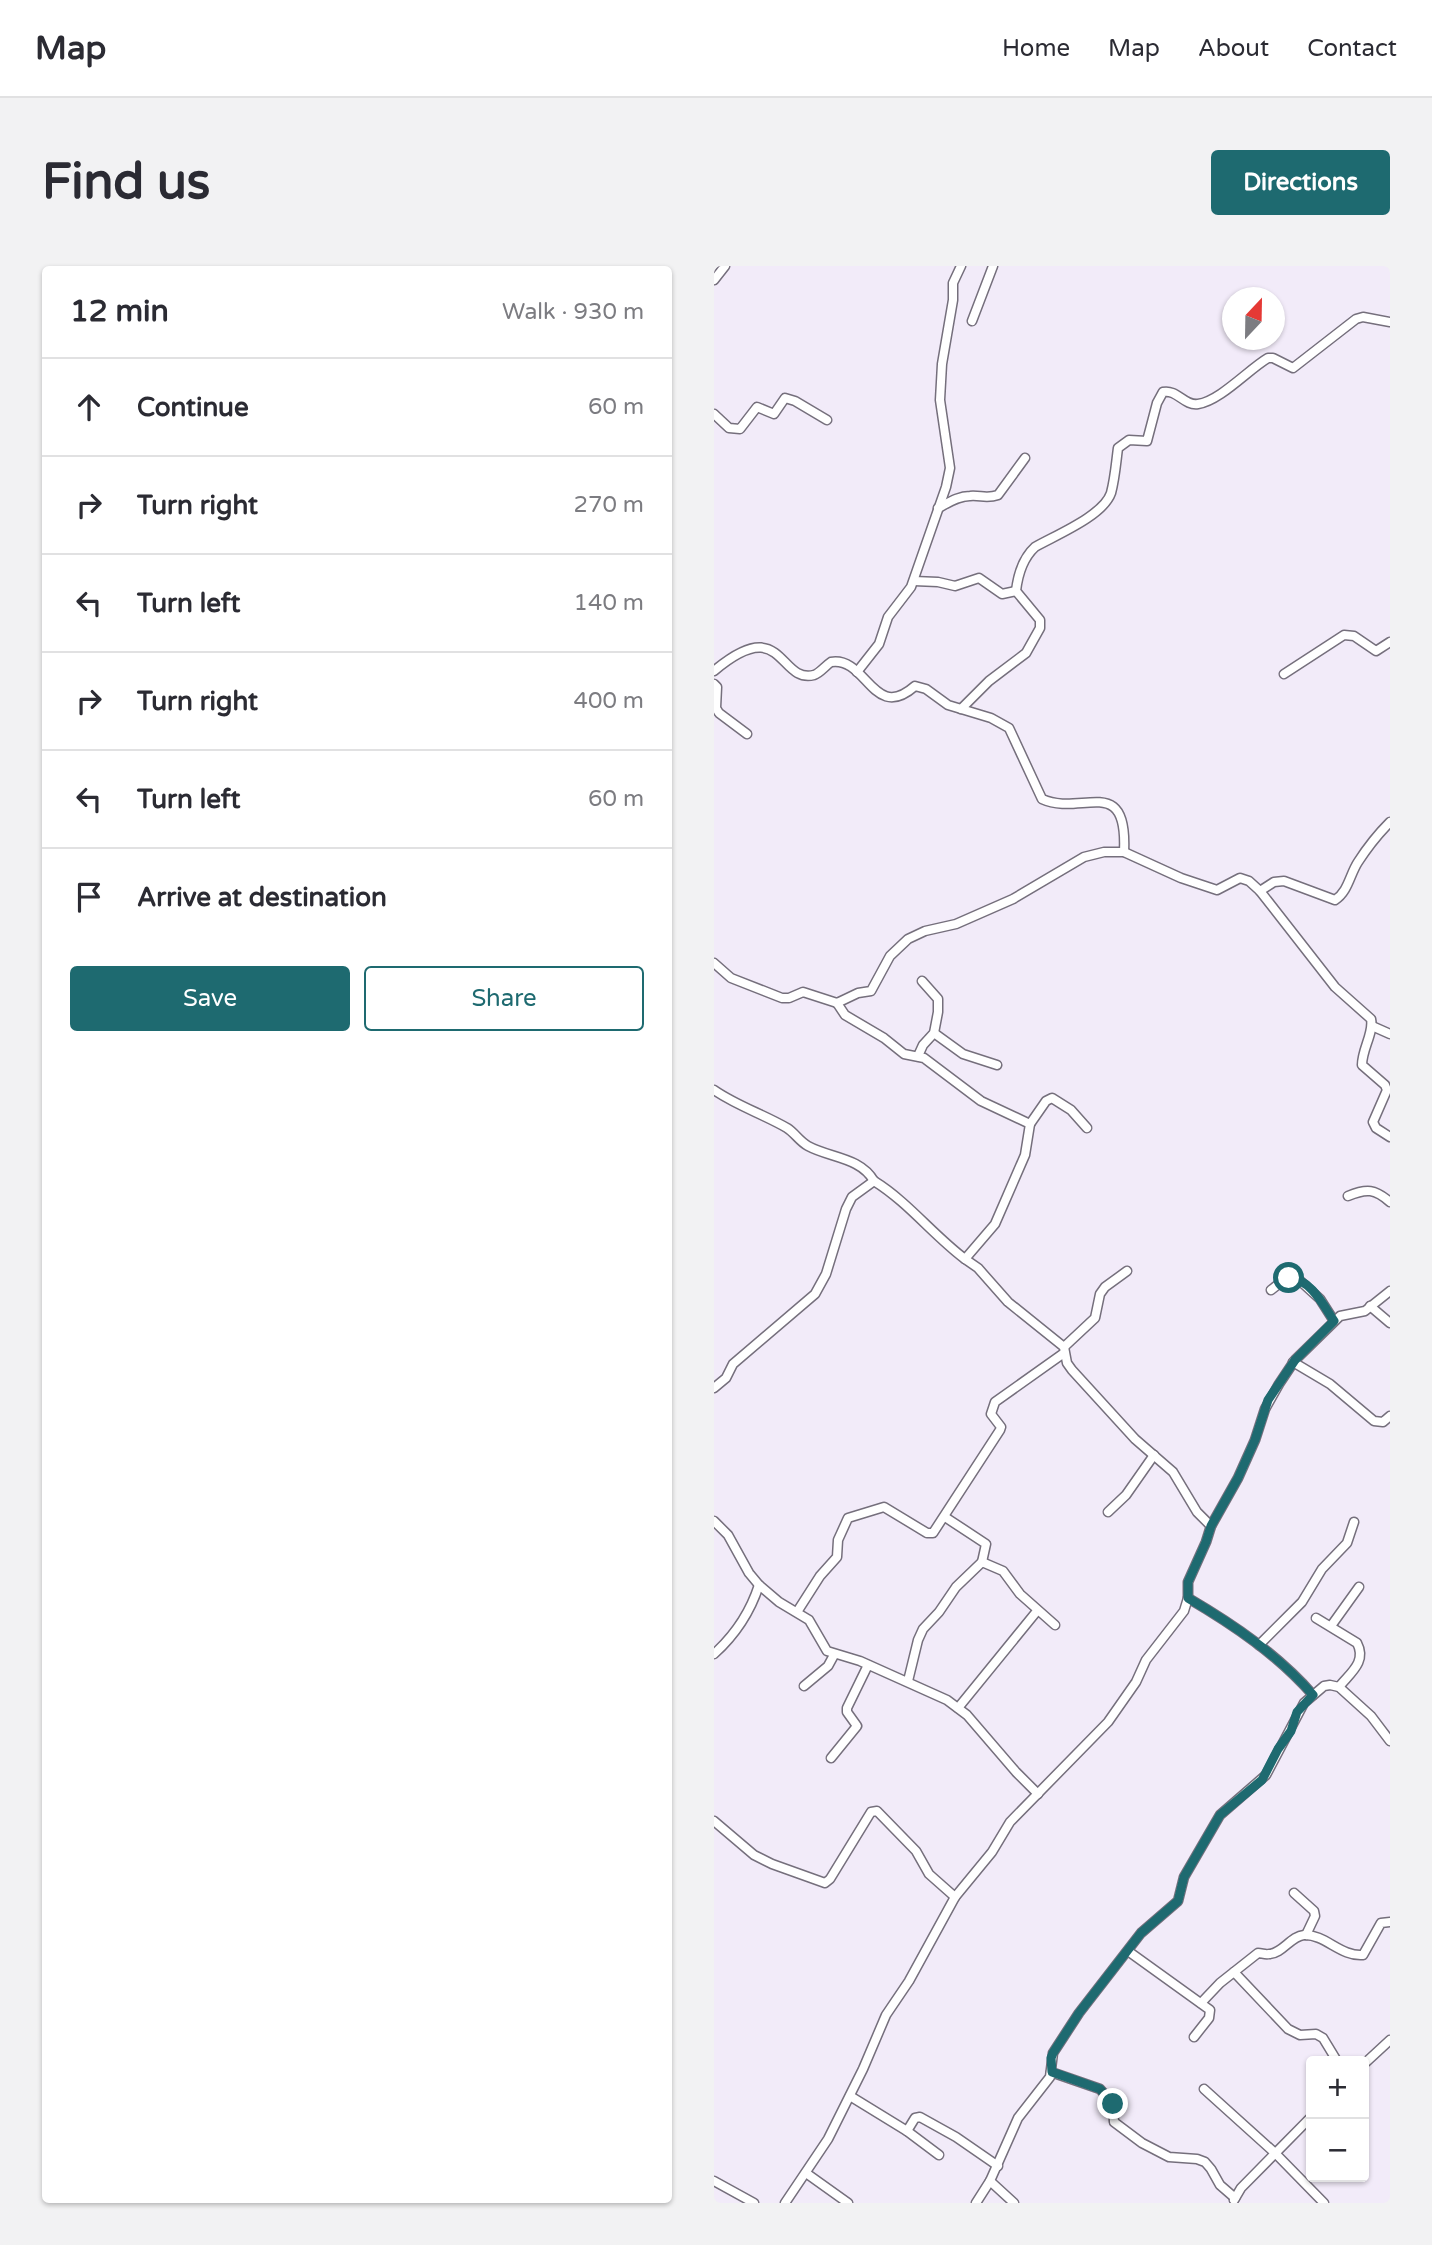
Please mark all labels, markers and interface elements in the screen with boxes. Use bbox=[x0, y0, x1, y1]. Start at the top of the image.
text: Map bbox=[35, 29, 106, 68]
text: Home bbox=[1002, 34, 1070, 63]
text: Map bbox=[1108, 34, 1160, 63]
text: About bbox=[1198, 34, 1269, 63]
text: Contact bbox=[1307, 34, 1397, 63]
button: Directions bbox=[1211, 150, 1390, 215]
text: Find us bbox=[42, 153, 210, 212]
north arrow bbox=[1222, 287, 1285, 350]
text: 12 min bbox=[70, 293, 169, 330]
text: Walk · 930 m bbox=[502, 298, 644, 326]
icon: ahead bbox=[70, 388, 108, 426]
text: Continue bbox=[137, 392, 249, 423]
text: 60 m bbox=[588, 393, 644, 421]
icon: right bbox=[70, 486, 108, 524]
text: Turn right bbox=[137, 490, 258, 521]
text: 270 m bbox=[574, 491, 644, 519]
icon: left bbox=[70, 584, 108, 622]
text: Turn left bbox=[137, 588, 240, 619]
text: 140 m bbox=[574, 589, 644, 617]
icon: right bbox=[70, 682, 108, 720]
text: Turn right bbox=[137, 686, 258, 717]
text: 400 m bbox=[574, 687, 644, 715]
icon: left bbox=[70, 780, 108, 818]
text: Turn left bbox=[137, 784, 240, 815]
text: 60 m bbox=[588, 785, 644, 813]
icon: arrive bbox=[70, 878, 108, 916]
text: Arrive at destination bbox=[137, 882, 387, 913]
button: Save bbox=[70, 966, 350, 1031]
button: Share bbox=[364, 966, 644, 1031]
route start bbox=[1273, 1262, 1304, 1293]
map controls bbox=[1306, 2056, 1369, 2182]
button: + bbox=[1306, 2056, 1369, 2119]
route end bbox=[1097, 2088, 1128, 2119]
button: − bbox=[1306, 2119, 1369, 2182]

